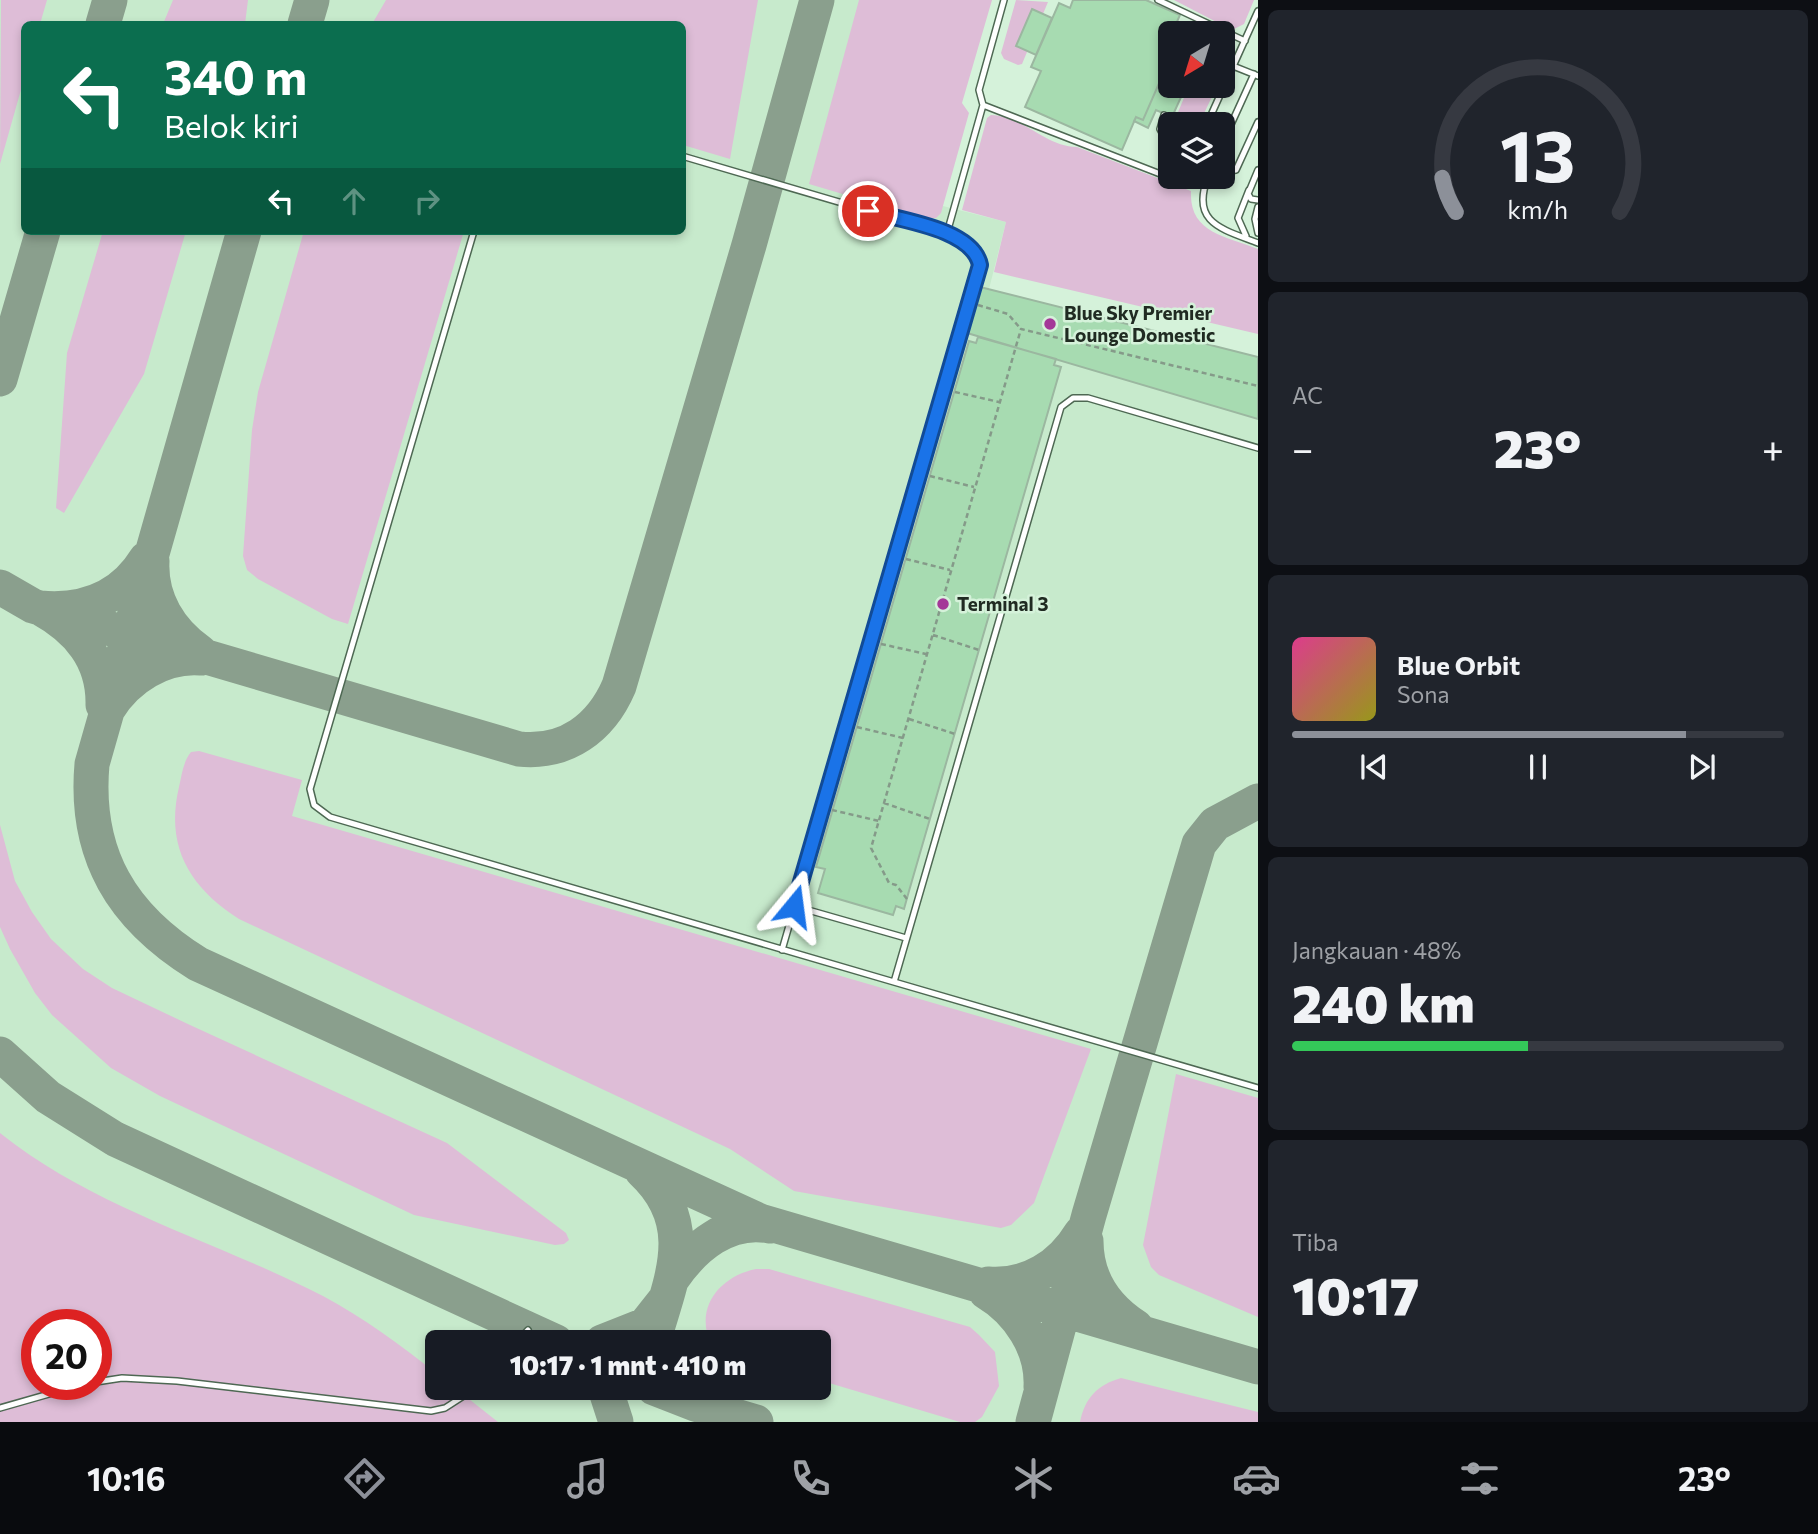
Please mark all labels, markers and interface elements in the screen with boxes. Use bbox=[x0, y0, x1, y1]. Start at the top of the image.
north arrow bbox=[1158, 21, 1236, 98]
map controls bbox=[1158, 21, 1235, 189]
text: 340 m bbox=[164, 45, 307, 105]
icon: left bbox=[49, 49, 140, 140]
text: Belok kiri bbox=[164, 105, 299, 145]
text: 13 bbox=[1500, 109, 1576, 198]
button: layers bbox=[1158, 112, 1235, 189]
pin bbox=[838, 181, 898, 241]
icon: left bbox=[262, 182, 300, 220]
icon: ahead bbox=[335, 182, 373, 220]
icon: right bbox=[408, 182, 446, 220]
icon: arrive bbox=[849, 192, 887, 230]
text: km/h bbox=[1508, 194, 1568, 224]
place label: Blue Sky Premier Lounge Domestic bbox=[1064, 301, 1215, 346]
marker: Blue Sky Premier Lounge Domestic bbox=[1042, 316, 1058, 332]
text: AC bbox=[1292, 381, 1323, 409]
text: 23° bbox=[1494, 415, 1581, 479]
text: − bbox=[1292, 424, 1314, 471]
text: + bbox=[1762, 424, 1784, 471]
place label: Terminal 3 bbox=[957, 592, 1048, 615]
marker: Terminal 3 bbox=[935, 596, 951, 612]
text: Blue Orbit bbox=[1397, 649, 1520, 680]
text: Sona bbox=[1397, 680, 1449, 708]
icon: previous bbox=[1355, 748, 1393, 786]
icon: pause bbox=[1519, 748, 1557, 786]
icon: next bbox=[1683, 748, 1721, 786]
position arrow bbox=[757, 869, 831, 943]
text: Jangkauan · 48% bbox=[1292, 936, 1461, 964]
text: 240 km bbox=[1292, 970, 1475, 1034]
text: Tiba bbox=[1292, 1228, 1338, 1256]
text: 10:17 bbox=[1292, 1262, 1419, 1326]
speed limit sign: 20 bbox=[21, 1309, 112, 1400]
text: 10:17 · 1 mnt · 410 m bbox=[510, 1349, 746, 1380]
icon: directions bbox=[340, 1454, 389, 1503]
icon: music bbox=[563, 1454, 612, 1503]
icon: phone bbox=[786, 1454, 835, 1503]
icon: climate bbox=[1009, 1454, 1058, 1503]
icon: car bbox=[1232, 1454, 1281, 1503]
icon: filters bbox=[1455, 1454, 1504, 1503]
text: 10:16 bbox=[87, 1458, 165, 1498]
text: 23° bbox=[1678, 1458, 1731, 1498]

